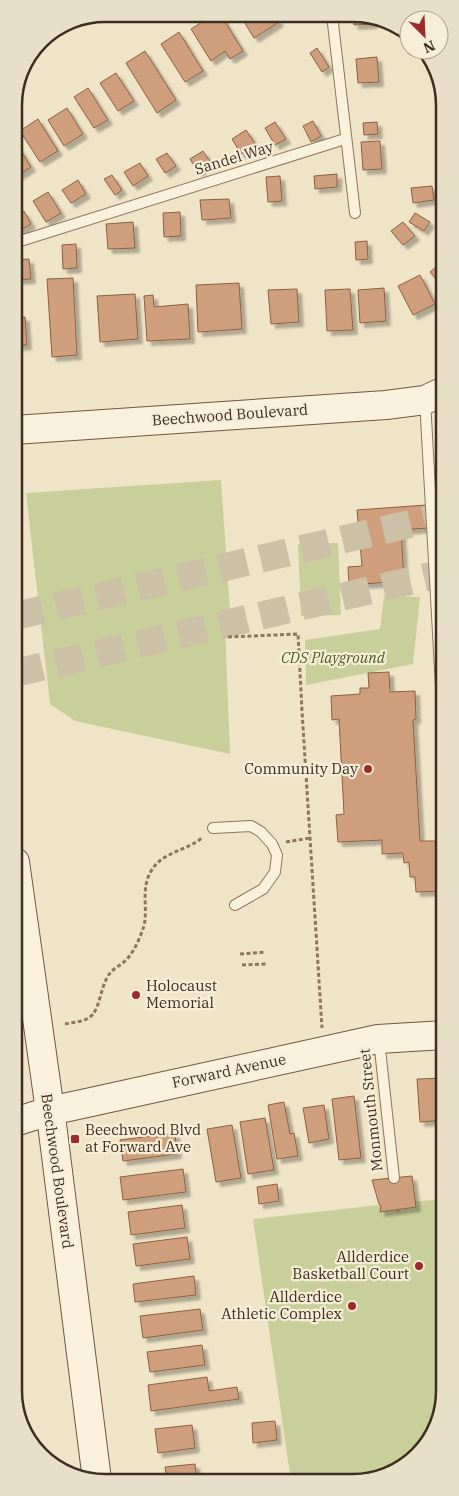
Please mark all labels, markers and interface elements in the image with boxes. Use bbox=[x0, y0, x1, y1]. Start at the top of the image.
north arrow bbox=[399, 10, 449, 60]
text: N bbox=[421, 36, 438, 57]
street label: Sandel Way bbox=[192, 137, 276, 179]
street label: Beechwood Boulevard bbox=[151, 400, 309, 429]
park label: CDS Playground bbox=[281, 648, 386, 667]
place label: Community Day bbox=[244, 759, 358, 778]
marker: Community Day bbox=[362, 763, 374, 775]
place label: Holocaust Memorial bbox=[146, 976, 217, 1012]
marker: Holocaust Memorial bbox=[130, 989, 142, 1001]
street label: Monmouth Street bbox=[355, 1048, 386, 1172]
street label: Forward Avenue bbox=[170, 1049, 288, 1092]
street label: Beechwood Boulevard bbox=[37, 1092, 78, 1250]
place label: Beechwood Blvd at Forward Ave bbox=[85, 1120, 201, 1156]
marker: Beechwood Blvd at Forward Ave bbox=[69, 1133, 81, 1145]
place label: Allderdice Basketball Court bbox=[292, 1247, 409, 1283]
marker: Allderdice Basketball Court bbox=[413, 1260, 425, 1272]
place label: Allderdice Athletic Complex bbox=[221, 1287, 342, 1323]
marker: Allderdice Athletic Complex bbox=[346, 1300, 358, 1312]

